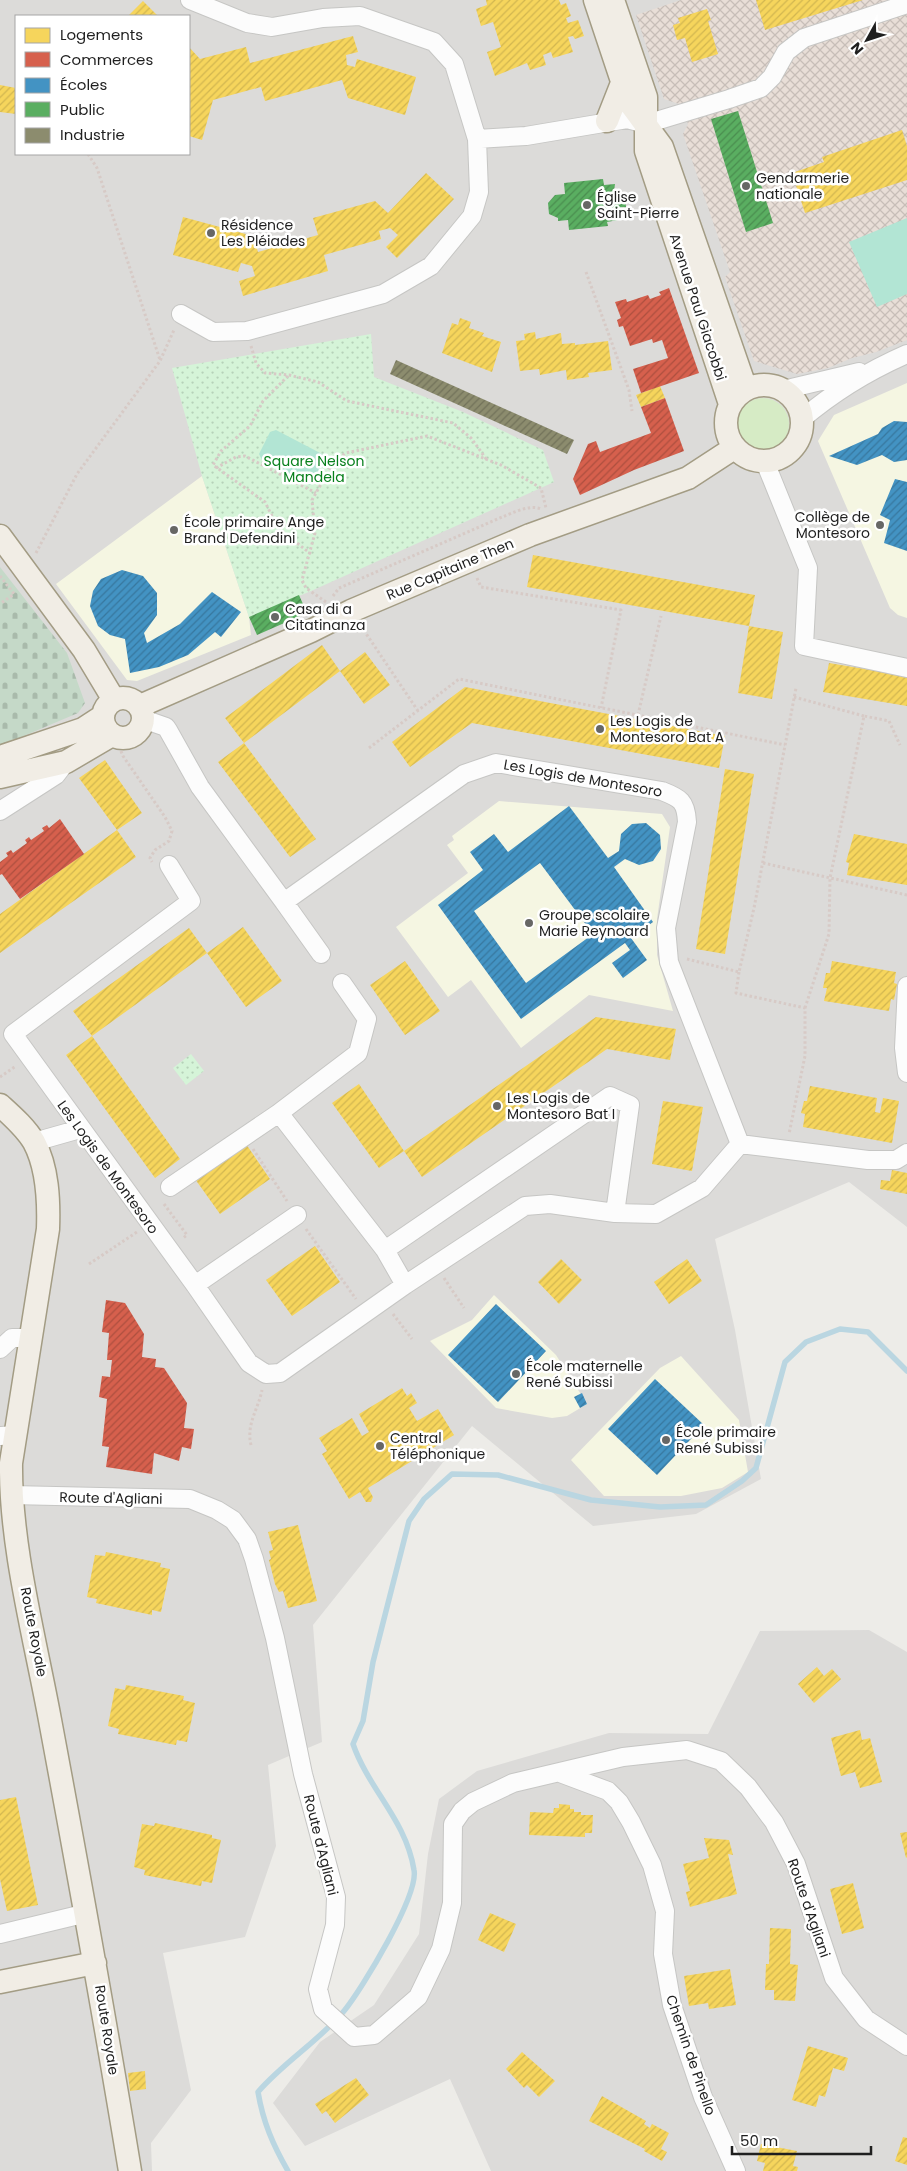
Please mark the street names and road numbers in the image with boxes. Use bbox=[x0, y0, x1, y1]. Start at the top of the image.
street label: Avenue Paul Giacobbi bbox=[665, 231, 731, 383]
street label: Rue Capitaine Then bbox=[383, 533, 517, 605]
street label: Les Logis de Montesoro bbox=[502, 754, 664, 802]
street label: Les Logis de Montesoro bbox=[53, 1096, 163, 1238]
street label: Route d'Agliani bbox=[59, 1487, 163, 1509]
street label: Route Royale bbox=[16, 1585, 53, 1679]
street label: Route d'Agliani bbox=[299, 1792, 343, 1898]
street label: Route d'Agliani bbox=[783, 1856, 835, 1960]
street label: Route Royale bbox=[90, 1984, 124, 2077]
street label: Chemin de Pinello bbox=[661, 1992, 721, 2118]

